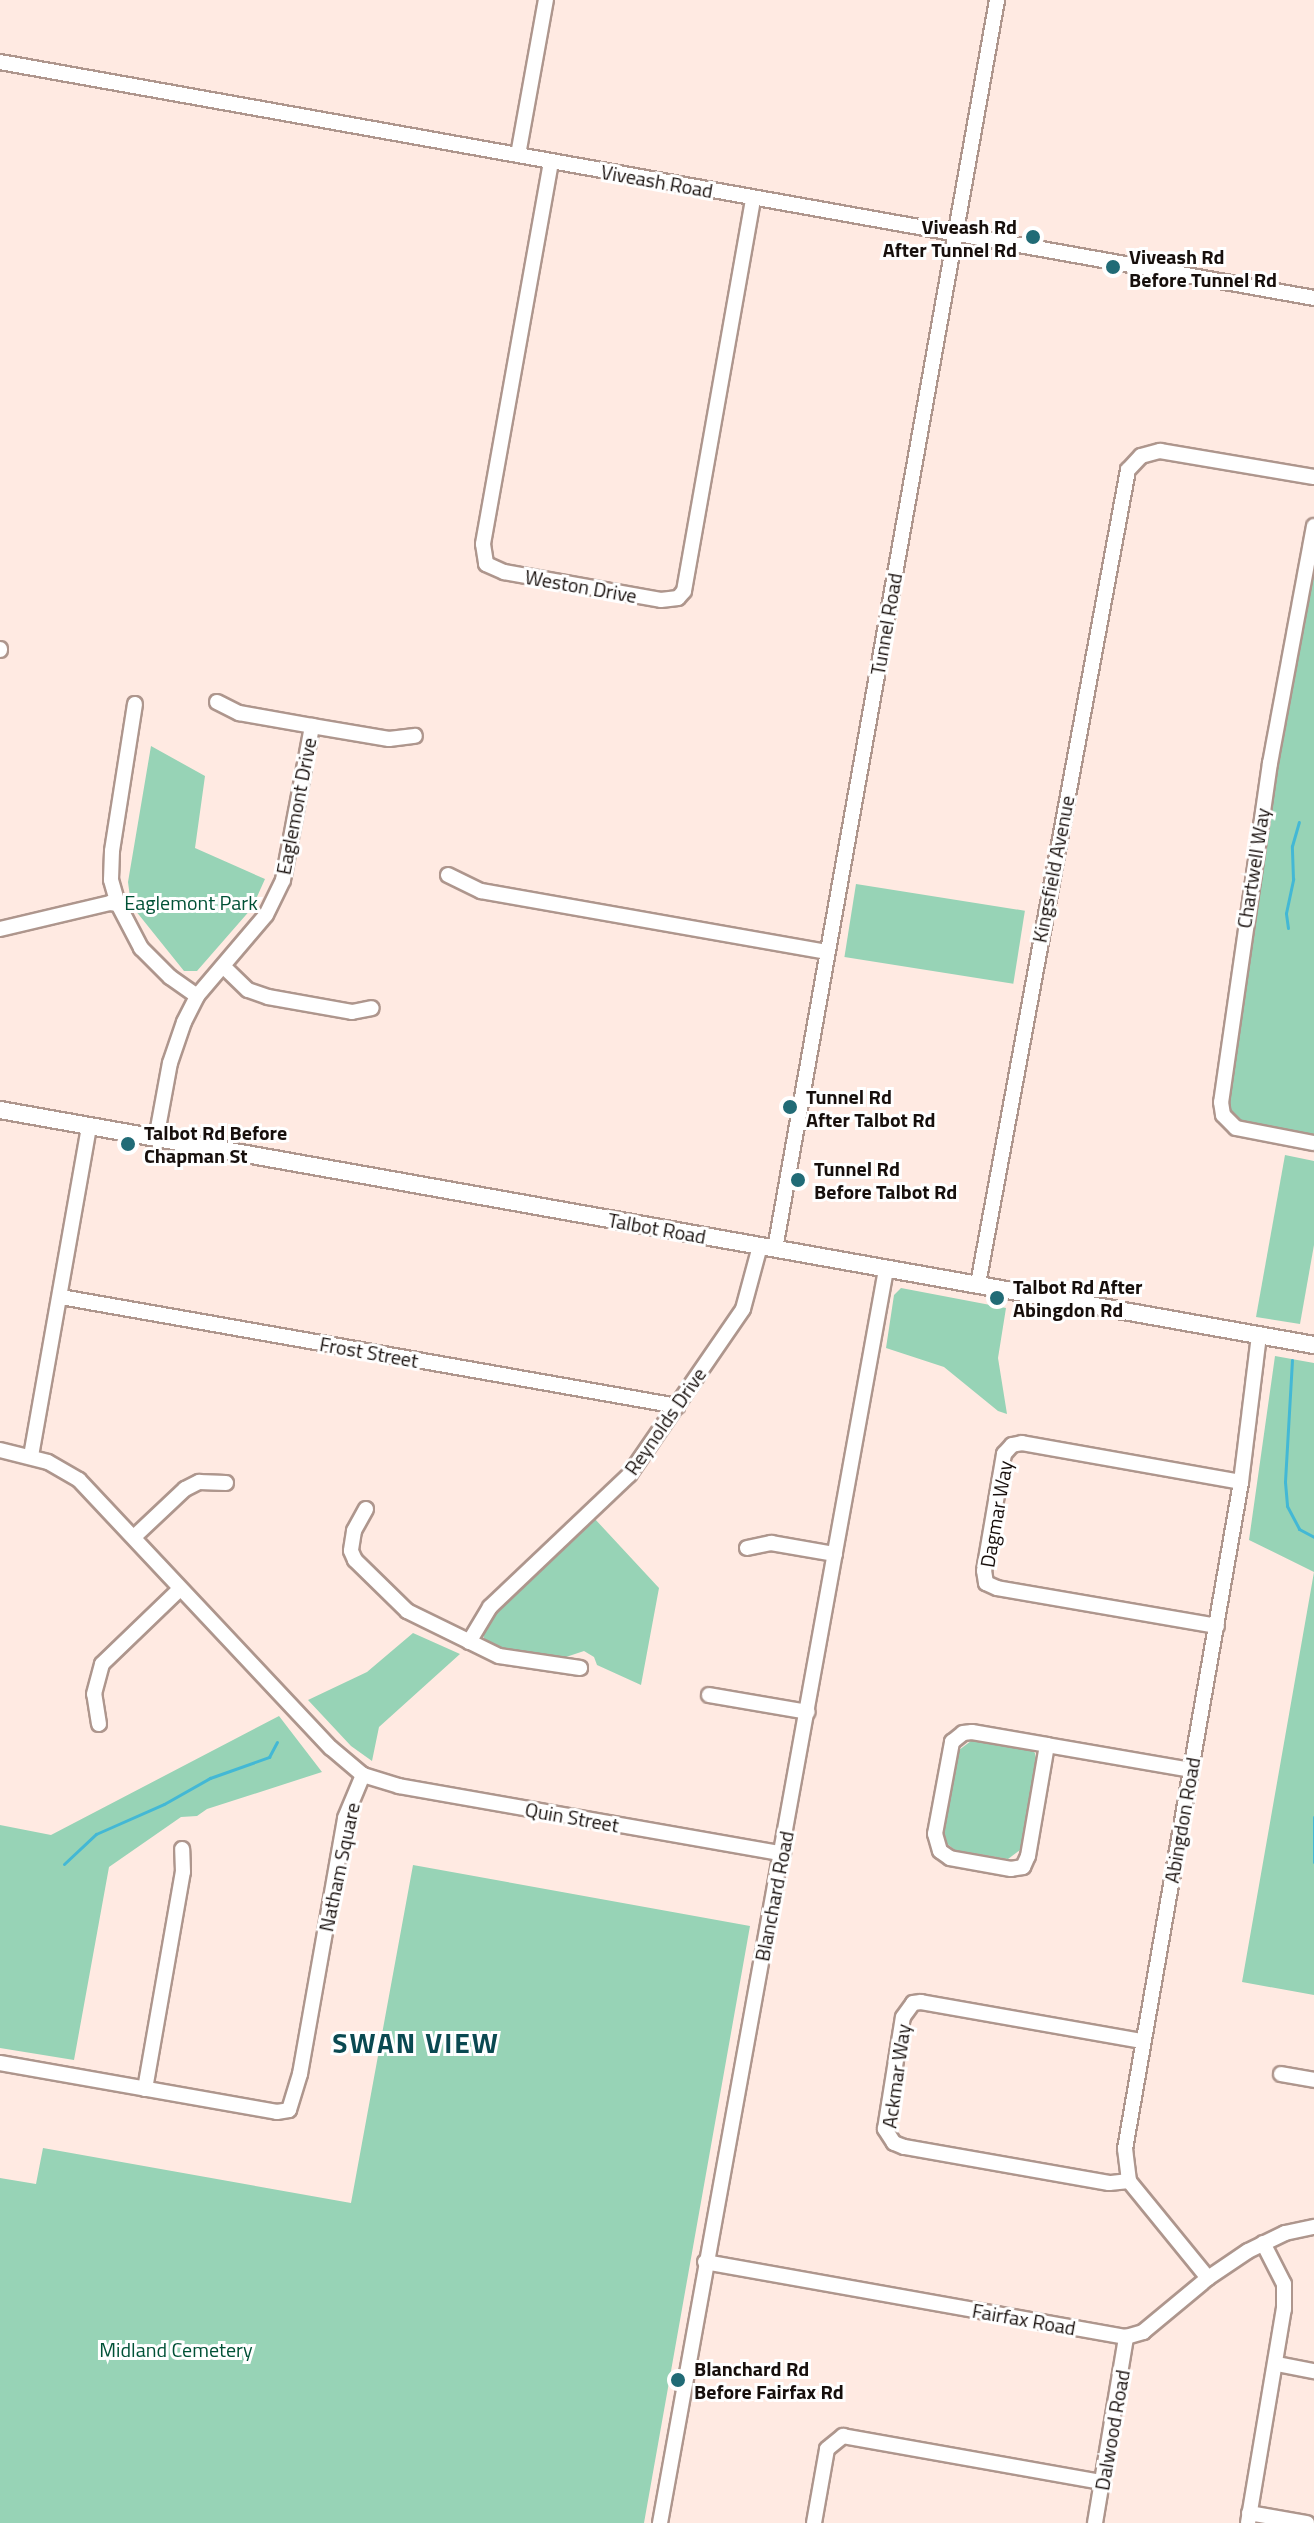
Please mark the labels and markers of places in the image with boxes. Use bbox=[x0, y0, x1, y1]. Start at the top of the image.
place label: Viveash Rd After Tunnel Rd bbox=[883, 214, 1017, 261]
marker: Viveash Rd After Tunnel Rd bbox=[1024, 228, 1042, 246]
place label: Viveash Rd Before Tunnel Rd bbox=[1129, 244, 1277, 291]
marker: Viveash Rd Before Tunnel Rd bbox=[1104, 258, 1122, 276]
place label: Tunnel Rd After Talbot Rd bbox=[806, 1084, 935, 1131]
marker: Tunnel Rd After Talbot Rd bbox=[781, 1098, 799, 1116]
place label: Talbot Rd Before Chapman St bbox=[144, 1120, 287, 1167]
marker: Talbot Rd Before Chapman St bbox=[119, 1135, 137, 1153]
place label: Tunnel Rd Before Talbot Rd bbox=[814, 1156, 957, 1203]
marker: Tunnel Rd Before Talbot Rd bbox=[789, 1171, 807, 1189]
place label: Talbot Rd After Abingdon Rd bbox=[1013, 1274, 1142, 1321]
marker: Talbot Rd After Abingdon Rd bbox=[988, 1289, 1006, 1307]
place label: Blanchard Rd Before Fairfax Rd bbox=[694, 2356, 844, 2403]
marker: Blanchard Rd Before Fairfax Rd bbox=[669, 2371, 687, 2389]

